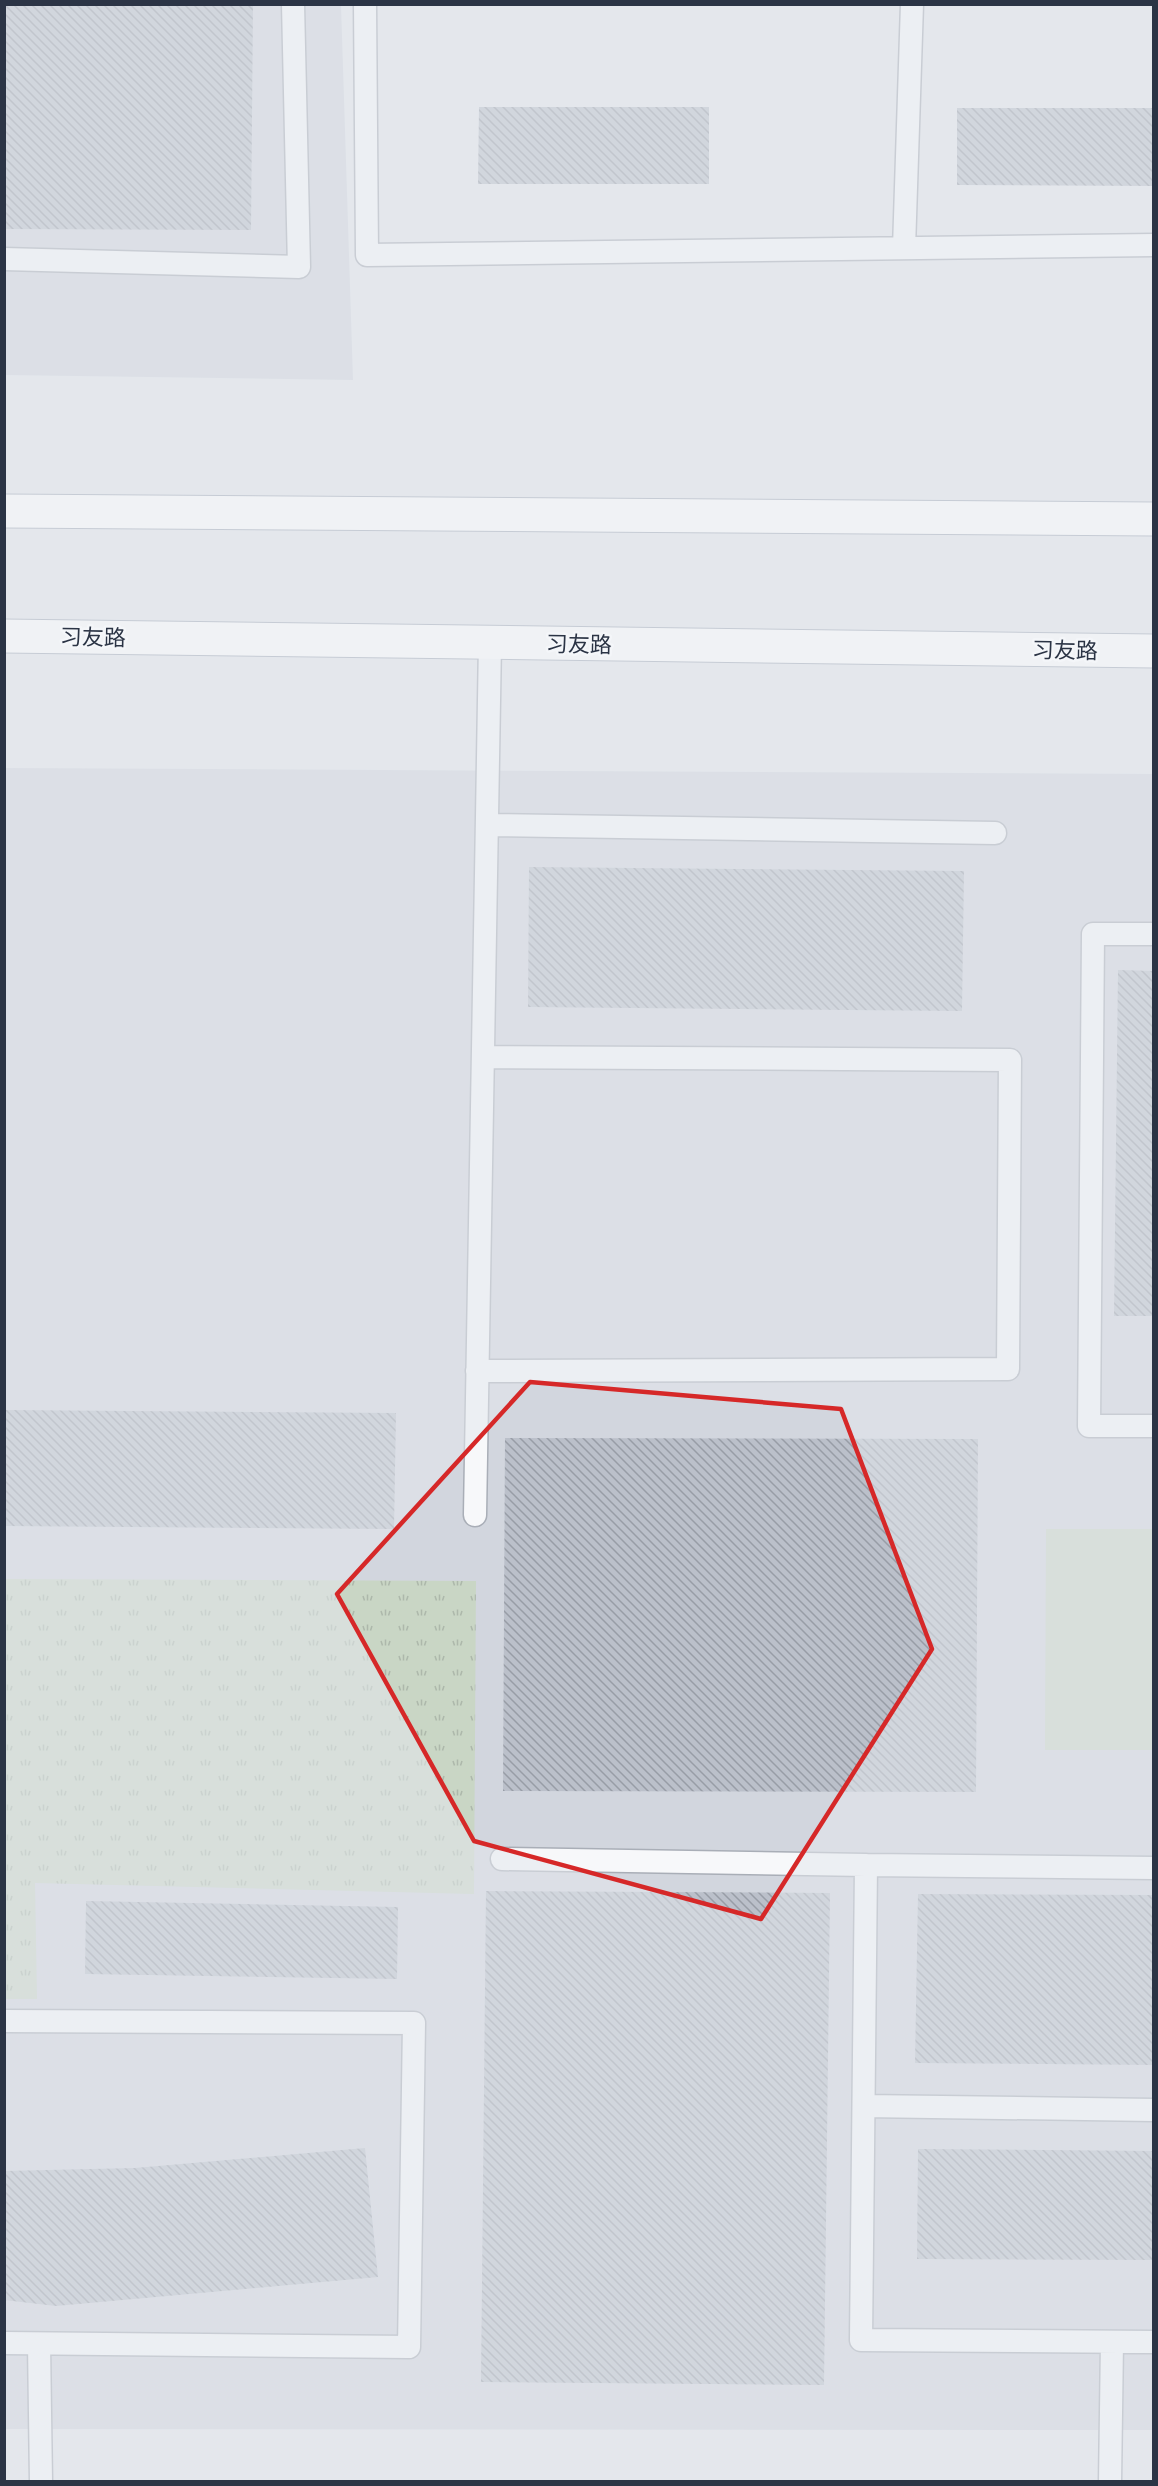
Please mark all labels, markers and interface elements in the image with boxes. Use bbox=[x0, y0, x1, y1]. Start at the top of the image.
street label: 习友路 bbox=[60, 620, 126, 654]
street label: 习友路 bbox=[546, 627, 612, 661]
street label: 习友路 bbox=[1032, 633, 1098, 667]

